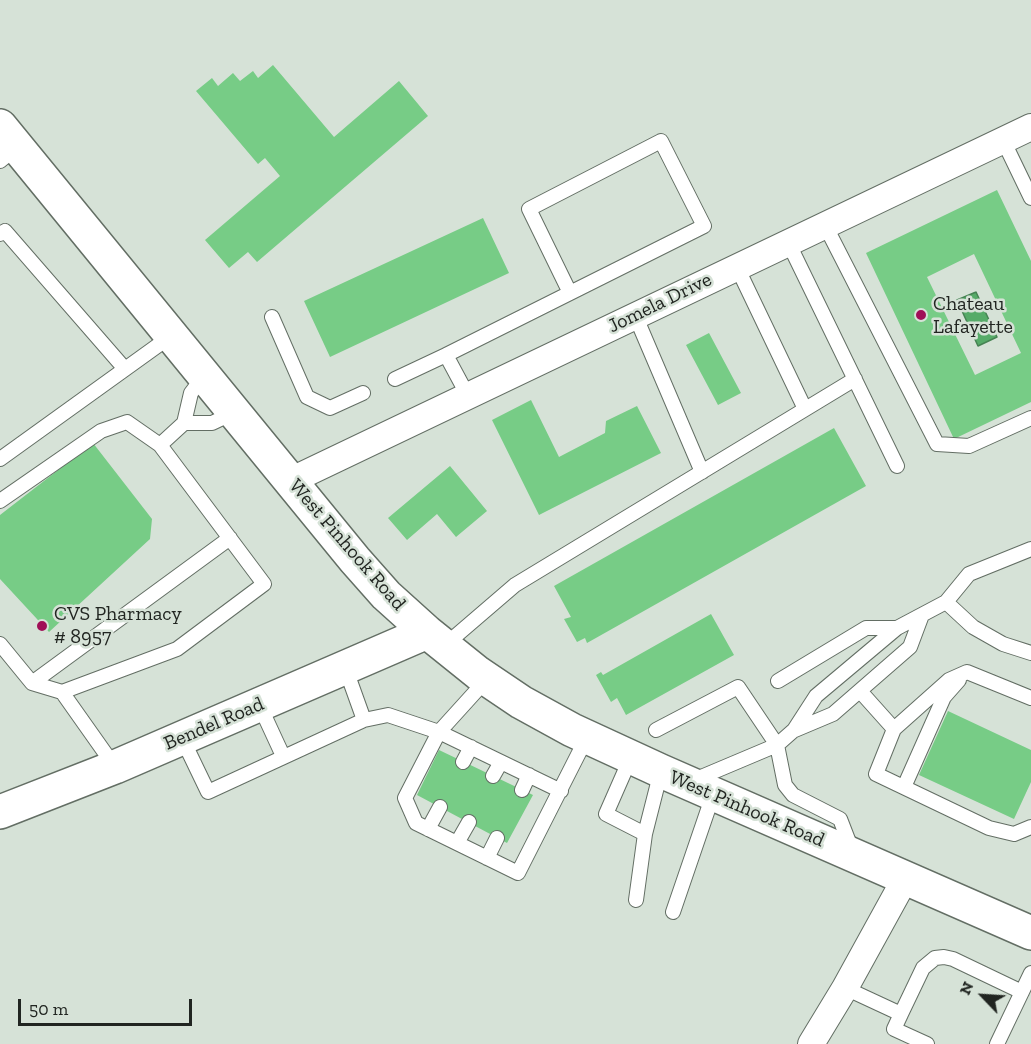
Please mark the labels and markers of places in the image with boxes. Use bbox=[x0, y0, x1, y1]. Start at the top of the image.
place label: Chateau Lafayette bbox=[933, 292, 1013, 339]
marker: Chateau Lafayette bbox=[914, 308, 928, 322]
place label: CVS Pharmacy # 8957 bbox=[54, 602, 182, 649]
marker: CVS Pharmacy # 8957 bbox=[35, 619, 49, 633]

